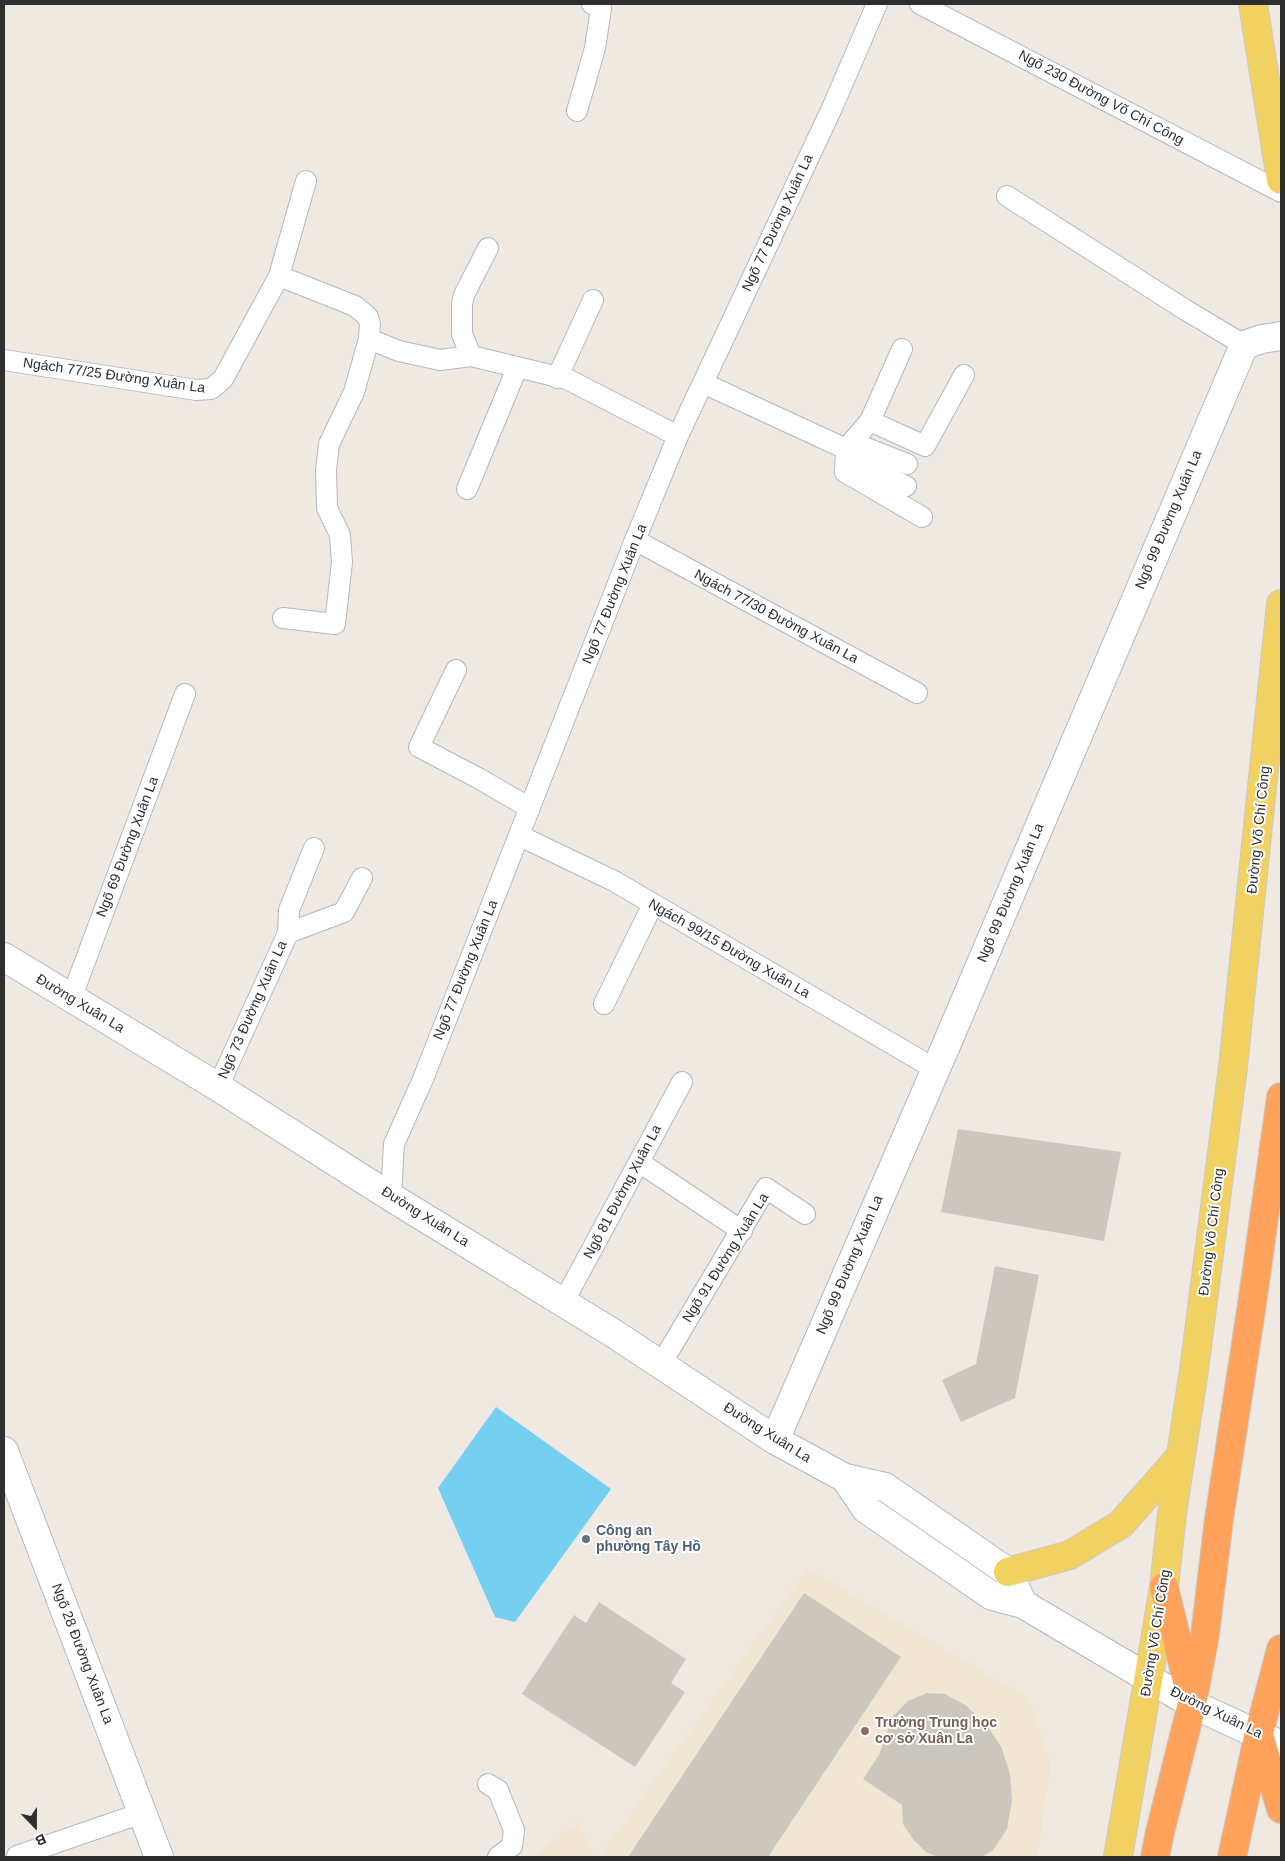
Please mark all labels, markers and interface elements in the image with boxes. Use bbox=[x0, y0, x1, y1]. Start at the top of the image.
street label: Ngõ 230 Đường Võ Chí Công bbox=[1015, 47, 1187, 149]
street label: Ngõ 77 Đường Xuân La bbox=[739, 152, 817, 294]
street label: Ngách 77/25 Đường Xuân La bbox=[22, 355, 206, 397]
street label: Ngõ 99 Đường Xuân La bbox=[1132, 448, 1206, 592]
street label: Ngõ 77 Đường Xuân La bbox=[579, 522, 651, 666]
street label: Ngách 77/30 Đường Xuân La bbox=[691, 566, 861, 668]
street label: Đường Võ Chí Công bbox=[1244, 765, 1274, 895]
street label: Ngõ 69 Đường Xuân La bbox=[93, 774, 163, 920]
street label: Ngõ 99 Đường Xuân La bbox=[974, 821, 1048, 965]
street label: Ngách 99/15 Đường Xuân La bbox=[645, 896, 813, 1002]
street label: Ngõ 77 Đường Xuân La bbox=[430, 898, 502, 1042]
street label: Ngõ 73 Đường Xuân La bbox=[215, 938, 291, 1082]
street label: Đường Xuân La bbox=[33, 971, 127, 1037]
street label: Ngõ 81 Đường Xuân La bbox=[581, 1122, 665, 1262]
street label: Đường Võ Chí Công bbox=[1196, 1167, 1228, 1297]
street label: Đường Xuân La bbox=[378, 1183, 472, 1251]
street label: Ngõ 91 Đường Xuân La bbox=[679, 1190, 773, 1326]
street label: Ngõ 99 Đường Xuân La bbox=[813, 1193, 887, 1337]
street label: Đường Xuân La bbox=[720, 1399, 814, 1467]
place label: Công an phường Tây Hồ bbox=[596, 1523, 701, 1555]
marker: Công an phường Tây Hồ bbox=[580, 1533, 592, 1545]
street label: Đường Võ Chí Công bbox=[1138, 1568, 1174, 1698]
street label: Ngõ 28 Đường Xuân La bbox=[47, 1581, 117, 1727]
street label: Đường Xuân La bbox=[1167, 1683, 1265, 1743]
place label: Trường Trung học cơ sở Xuân La bbox=[875, 1715, 997, 1748]
marker: Trường Trung học cơ sở Xuân La bbox=[859, 1725, 871, 1737]
north arrow bbox=[10, 1801, 60, 1851]
text: B bbox=[33, 1831, 48, 1849]

